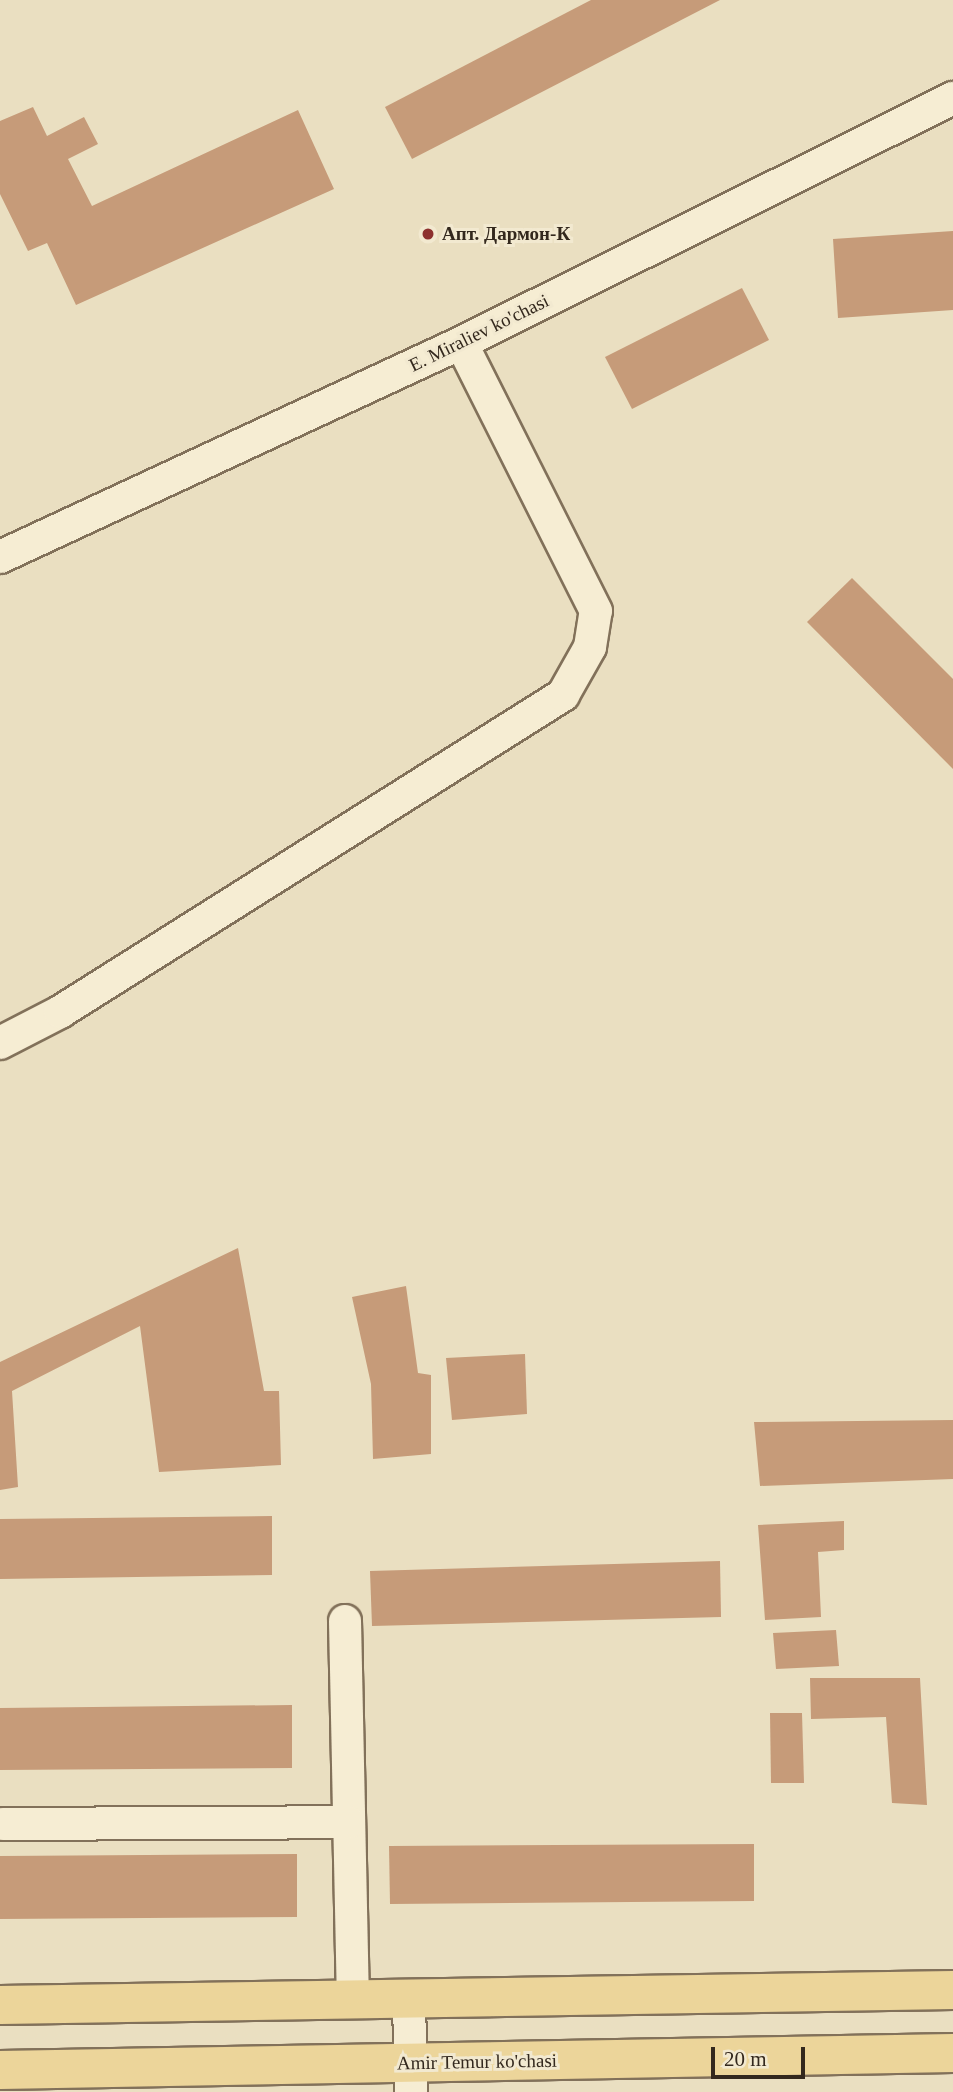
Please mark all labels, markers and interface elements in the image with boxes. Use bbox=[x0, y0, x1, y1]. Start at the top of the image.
place label: Апт. Дармон-К bbox=[442, 223, 570, 245]
marker: Апт. Дармон-К bbox=[420, 226, 436, 242]
street label: E. Miraliev ko'chasi bbox=[405, 289, 553, 377]
scale bar bbox=[715, 2032, 810, 2076]
text: 20 m bbox=[724, 2047, 767, 2071]
street label: Amir Temur ko'chasi bbox=[397, 2049, 557, 2075]

